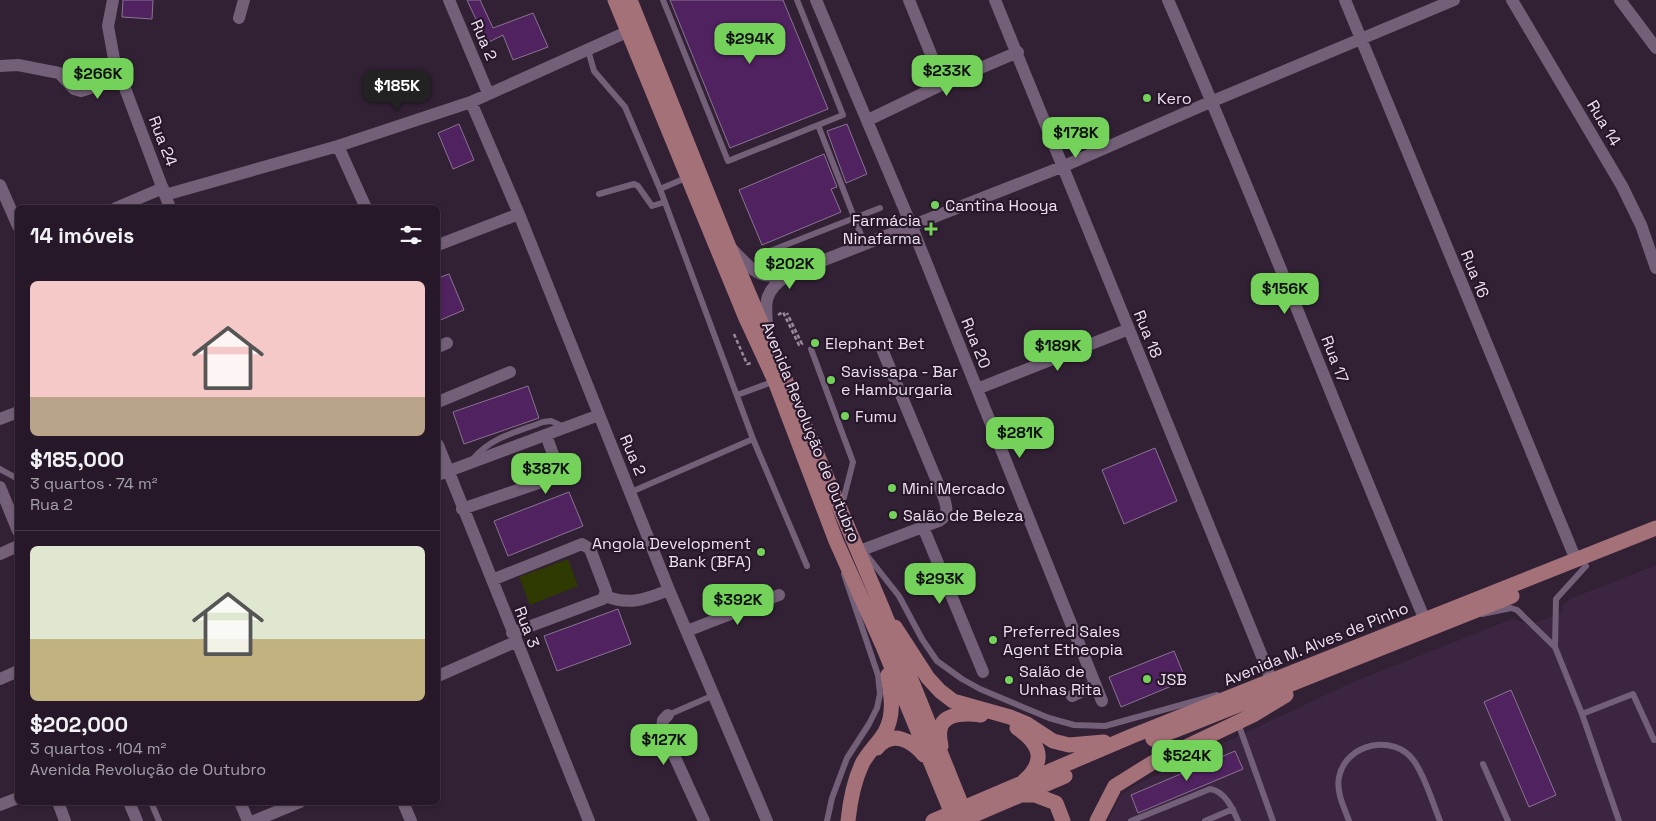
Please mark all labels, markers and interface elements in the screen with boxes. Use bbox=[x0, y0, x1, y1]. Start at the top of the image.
street label: Rua 2 bbox=[466, 16, 502, 64]
pin: $294K bbox=[715, 22, 785, 65]
text: $294K bbox=[725, 28, 775, 49]
pin: $233K bbox=[912, 54, 982, 97]
pin: $266K bbox=[63, 58, 133, 100]
text: $233K bbox=[923, 60, 971, 81]
text: $266K bbox=[74, 63, 123, 84]
pin: $185K bbox=[362, 70, 432, 112]
text: $185K bbox=[374, 75, 420, 96]
place label: Kero bbox=[1157, 88, 1192, 109]
marker: Kero bbox=[1141, 92, 1153, 104]
street label: Rua 14 bbox=[1582, 96, 1626, 150]
street label: Rua 24 bbox=[144, 113, 182, 169]
pin: $178K bbox=[1041, 116, 1111, 159]
text: $178K bbox=[1053, 122, 1099, 143]
place label: Cantina Hooya bbox=[945, 195, 1058, 216]
marker: Cantina Hooya bbox=[929, 199, 941, 211]
place label: Farmácia Ninafarma bbox=[843, 210, 921, 249]
icon: filters bbox=[397, 221, 425, 249]
text: 14 imóveis bbox=[30, 222, 134, 249]
marker: Farmácia Ninafarma bbox=[925, 223, 937, 235]
street label: Rua 16 bbox=[1456, 247, 1494, 301]
pin: $202K bbox=[755, 248, 825, 290]
text: $202K bbox=[765, 253, 815, 274]
pin: $156K bbox=[1250, 272, 1320, 315]
text: $156K bbox=[1262, 278, 1308, 299]
street label: Rua 18 bbox=[1129, 307, 1167, 361]
icon: home bbox=[183, 313, 273, 403]
street label: Rua 20 bbox=[956, 314, 996, 372]
street label: Avenida Revolução de Outubro bbox=[757, 319, 865, 545]
pin: $189K bbox=[1023, 330, 1093, 372]
street label: Rua 17 bbox=[1316, 332, 1354, 386]
place label: Elephant Bet bbox=[825, 333, 925, 354]
text: $189K bbox=[1035, 335, 1081, 356]
marker: Elephant Bet bbox=[809, 337, 821, 349]
place label: Savissapa - Bar e Hamburgaria bbox=[841, 361, 958, 400]
marker: Savissapa - Bar e Hamburgaria bbox=[825, 374, 837, 386]
place label: Fumu bbox=[855, 406, 897, 427]
marker: Fumu bbox=[839, 410, 851, 422]
pin: $281K bbox=[985, 416, 1055, 459]
text: $281K bbox=[997, 422, 1043, 443]
street label: Rua 2 bbox=[615, 431, 651, 479]
text: $185,000 bbox=[30, 446, 124, 473]
pin: $387K bbox=[511, 452, 581, 495]
text: $387K bbox=[522, 458, 570, 479]
text: 3 quartos · 74 m² bbox=[30, 473, 158, 494]
place label: Mini Mercado bbox=[902, 478, 1005, 499]
marker: Mini Mercado bbox=[886, 482, 898, 494]
text: Rua 2 bbox=[30, 494, 73, 515]
place label: Salão de Beleza bbox=[903, 505, 1023, 526]
marker: Salão de Beleza bbox=[887, 509, 899, 521]
place label: Angola Development Bank (BFA) bbox=[592, 533, 751, 572]
marker: Angola Development Bank (BFA) bbox=[755, 546, 767, 558]
pin: $293K bbox=[905, 562, 975, 605]
text: $293K bbox=[916, 568, 964, 589]
icon: home bbox=[183, 579, 273, 669]
pin: $392K bbox=[703, 584, 773, 626]
text: $392K bbox=[714, 589, 762, 610]
street label: Avenida M. Alves de Pinho bbox=[1221, 597, 1411, 691]
street label: Rua 3 bbox=[510, 603, 544, 651]
place label: Preferred Sales Agent Etheopia bbox=[1003, 621, 1123, 660]
marker: Preferred Sales Agent Etheopia bbox=[987, 634, 999, 646]
place label: Salão de Unhas Rita bbox=[1019, 661, 1101, 700]
place label: JSB bbox=[1157, 669, 1187, 690]
marker: JSB bbox=[1141, 673, 1153, 685]
marker: Salão de Unhas Rita bbox=[1003, 674, 1015, 686]
text: $202,000 bbox=[30, 711, 128, 738]
pin: $127K bbox=[629, 724, 699, 766]
text: $127K bbox=[641, 729, 687, 750]
text: 3 quartos · 104 m² bbox=[30, 738, 166, 759]
pin: $524K bbox=[1152, 740, 1222, 782]
text: $524K bbox=[1163, 745, 1211, 766]
text: Avenida Revolução de Outubro bbox=[30, 759, 266, 780]

